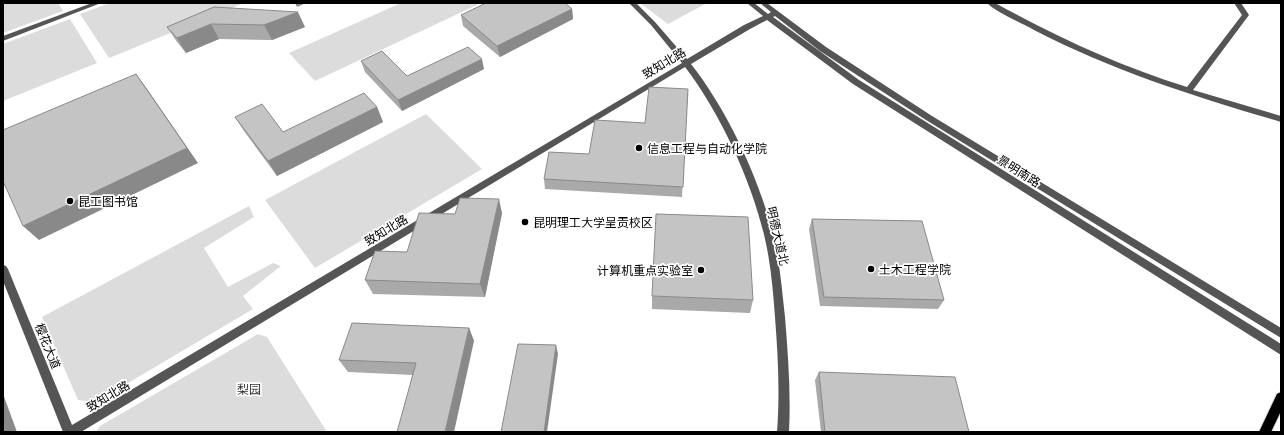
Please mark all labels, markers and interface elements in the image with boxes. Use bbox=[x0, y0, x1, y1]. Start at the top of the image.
street label: 致知北路 bbox=[639, 43, 689, 83]
place label: 信息工程与自动化学院 bbox=[647, 140, 767, 157]
marker: 信息工程与自动化学院 bbox=[634, 143, 644, 153]
street label: 景明南路 bbox=[994, 151, 1044, 191]
place label: 昆工图书馆 bbox=[78, 193, 138, 210]
marker: 昆工图书馆 bbox=[65, 196, 75, 206]
street label: 明德大道北 bbox=[763, 205, 793, 267]
street label: 致知北路 bbox=[361, 210, 411, 250]
place label: 昆明理工大学呈贡校区 bbox=[533, 214, 653, 231]
marker: 昆明理工大学呈贡校区 bbox=[520, 217, 530, 227]
place label: 土木工程学院 bbox=[879, 261, 951, 278]
place label: 计算机重点实验室 bbox=[597, 262, 693, 279]
marker: 土木工程学院 bbox=[866, 264, 876, 274]
marker: 计算机重点实验室 bbox=[696, 265, 706, 275]
street label: 樱花大道 bbox=[31, 321, 65, 371]
street label: 致知北路 bbox=[83, 376, 133, 416]
park label: 梨园 bbox=[237, 381, 261, 398]

